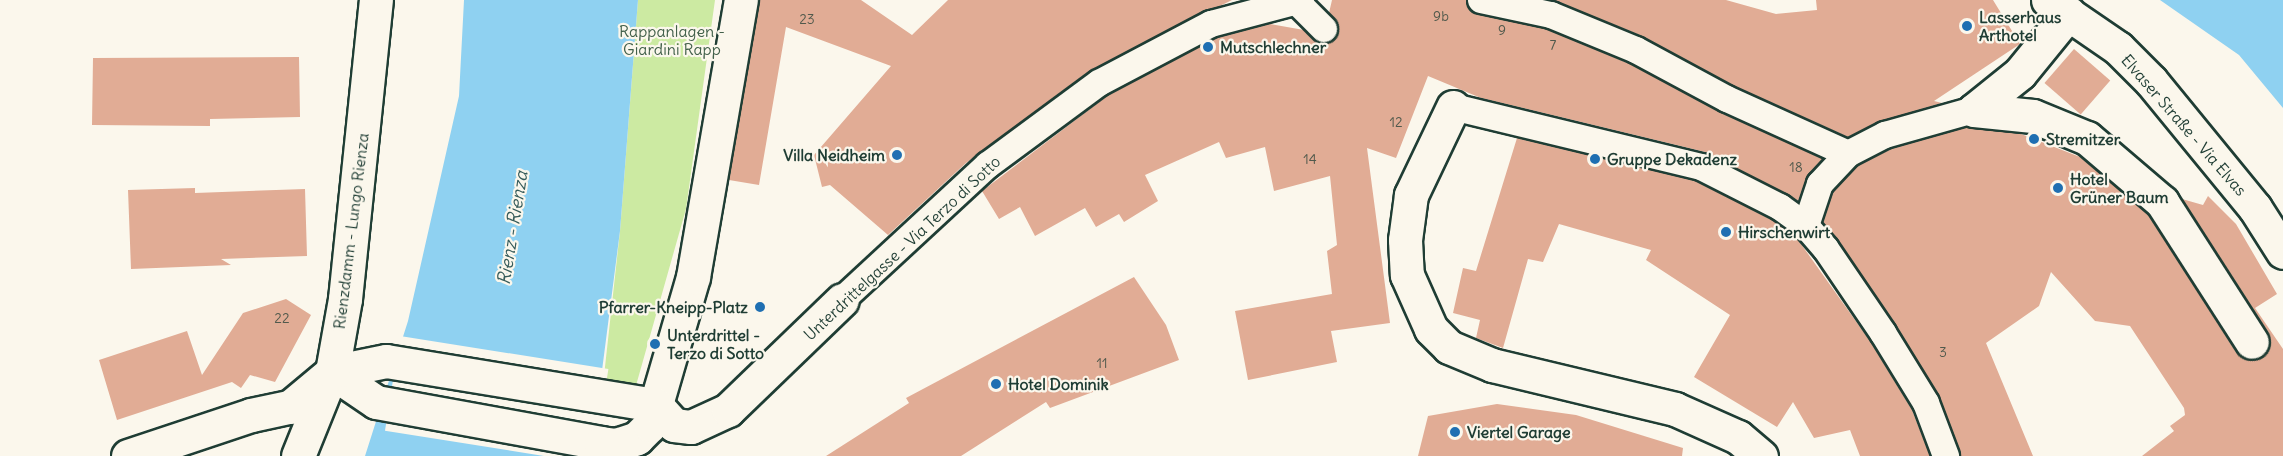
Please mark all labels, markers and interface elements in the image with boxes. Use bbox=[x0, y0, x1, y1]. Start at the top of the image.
place label: Lasserhaus Arthotel bbox=[1979, 7, 2061, 45]
house number: 9b bbox=[1433, 8, 1449, 24]
house number: 23 bbox=[799, 11, 815, 27]
marker: Lasserhaus Arthotel bbox=[1960, 19, 1974, 33]
park label: Rappanlagen - Giardini Rapp bbox=[619, 21, 725, 59]
house number: 9 bbox=[1498, 22, 1506, 38]
place label: Mutschlechner bbox=[1220, 37, 1326, 57]
house number: 7 bbox=[1550, 37, 1556, 53]
marker: Mutschlechner bbox=[1201, 40, 1215, 54]
street label: Elvaser Straße - Via Elvas bbox=[2117, 50, 2251, 200]
house number: 12 bbox=[1389, 114, 1403, 130]
place label: Stremitzer bbox=[2046, 129, 2120, 149]
street label: Rienzdamm - Lungo Rienza bbox=[329, 132, 373, 330]
marker: Stremitzer bbox=[2027, 132, 2041, 146]
place label: Villa Neidheim bbox=[783, 145, 885, 165]
marker: Villa Neidheim bbox=[890, 148, 904, 162]
place label: Gruppe Dekadenz bbox=[1607, 149, 1737, 169]
house number: 14 bbox=[1303, 151, 1317, 167]
street label: Unterdrittelgasse - Via Terzo di Sotto bbox=[800, 152, 1004, 344]
marker: Gruppe Dekadenz bbox=[1588, 152, 1602, 166]
house number: 18 bbox=[1789, 159, 1803, 175]
place label: Hotel Grüner Baum bbox=[2070, 169, 2169, 207]
water label: Rienz - Rienza bbox=[493, 170, 533, 286]
marker: Hotel Grüner Baum bbox=[2051, 181, 2065, 195]
place label: Hirschenwirt bbox=[1738, 222, 1830, 242]
marker: Hirschenwirt bbox=[1719, 225, 1733, 239]
place label: Pfarrer-Kneipp-Platz bbox=[599, 297, 748, 317]
marker: Pfarrer-Kneipp-Platz bbox=[753, 300, 767, 314]
house number: 22 bbox=[274, 310, 290, 326]
place label: Unterdrittel - Terzo di Sotto bbox=[667, 325, 764, 363]
marker: Unterdrittel - Terzo di Sotto bbox=[648, 337, 662, 351]
house number: 3 bbox=[1939, 344, 1947, 360]
house number: 11 bbox=[1096, 355, 1108, 371]
place label: Hotel Dominik bbox=[1008, 374, 1109, 394]
marker: Hotel Dominik bbox=[989, 377, 1003, 391]
place label: Viertel Garage bbox=[1467, 422, 1571, 442]
marker: Viertel Garage bbox=[1448, 425, 1462, 439]

